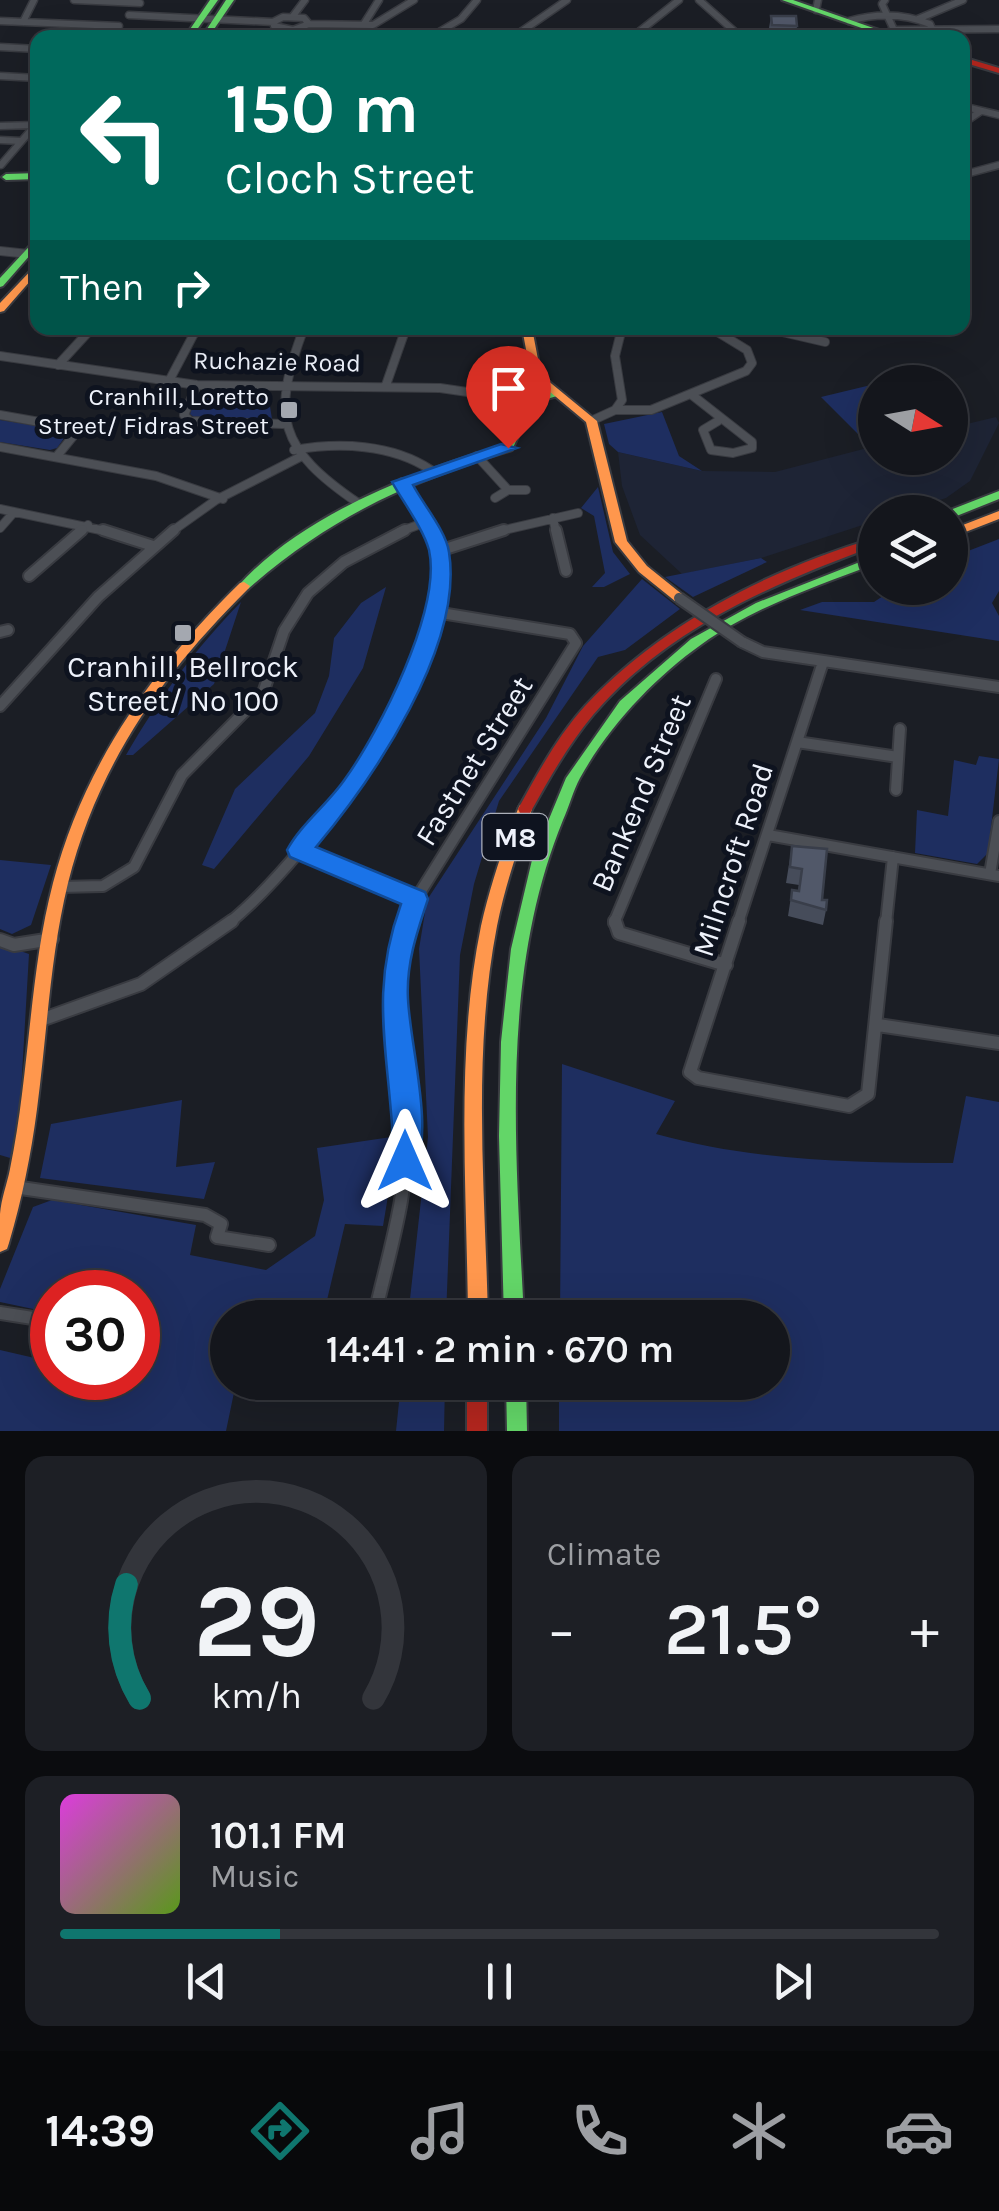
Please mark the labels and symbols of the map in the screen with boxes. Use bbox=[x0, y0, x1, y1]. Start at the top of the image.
street label: Ruchazie Road bbox=[193, 346, 361, 377]
pin bbox=[466, 346, 551, 449]
north arrow bbox=[858, 365, 968, 475]
place label: Cranhill, Loretto Street/ Fidras Street bbox=[38, 382, 269, 440]
marker: Cranhill, Loretto Street/ Fidras Street bbox=[278, 399, 300, 421]
marker: Cranhill, Bellrock Street/ No 100 bbox=[172, 622, 194, 644]
place label: Cranhill, Bellrock Street/ No 100 bbox=[67, 649, 299, 719]
street label: Fastnet Street bbox=[408, 670, 540, 852]
street label: Bankend Street bbox=[583, 689, 699, 897]
street label: Milncroft Road bbox=[685, 759, 781, 961]
road number: M8 bbox=[482, 814, 548, 860]
position arrow bbox=[353, 1109, 457, 1213]
speed limit sign: 30 bbox=[30, 1270, 160, 1400]

